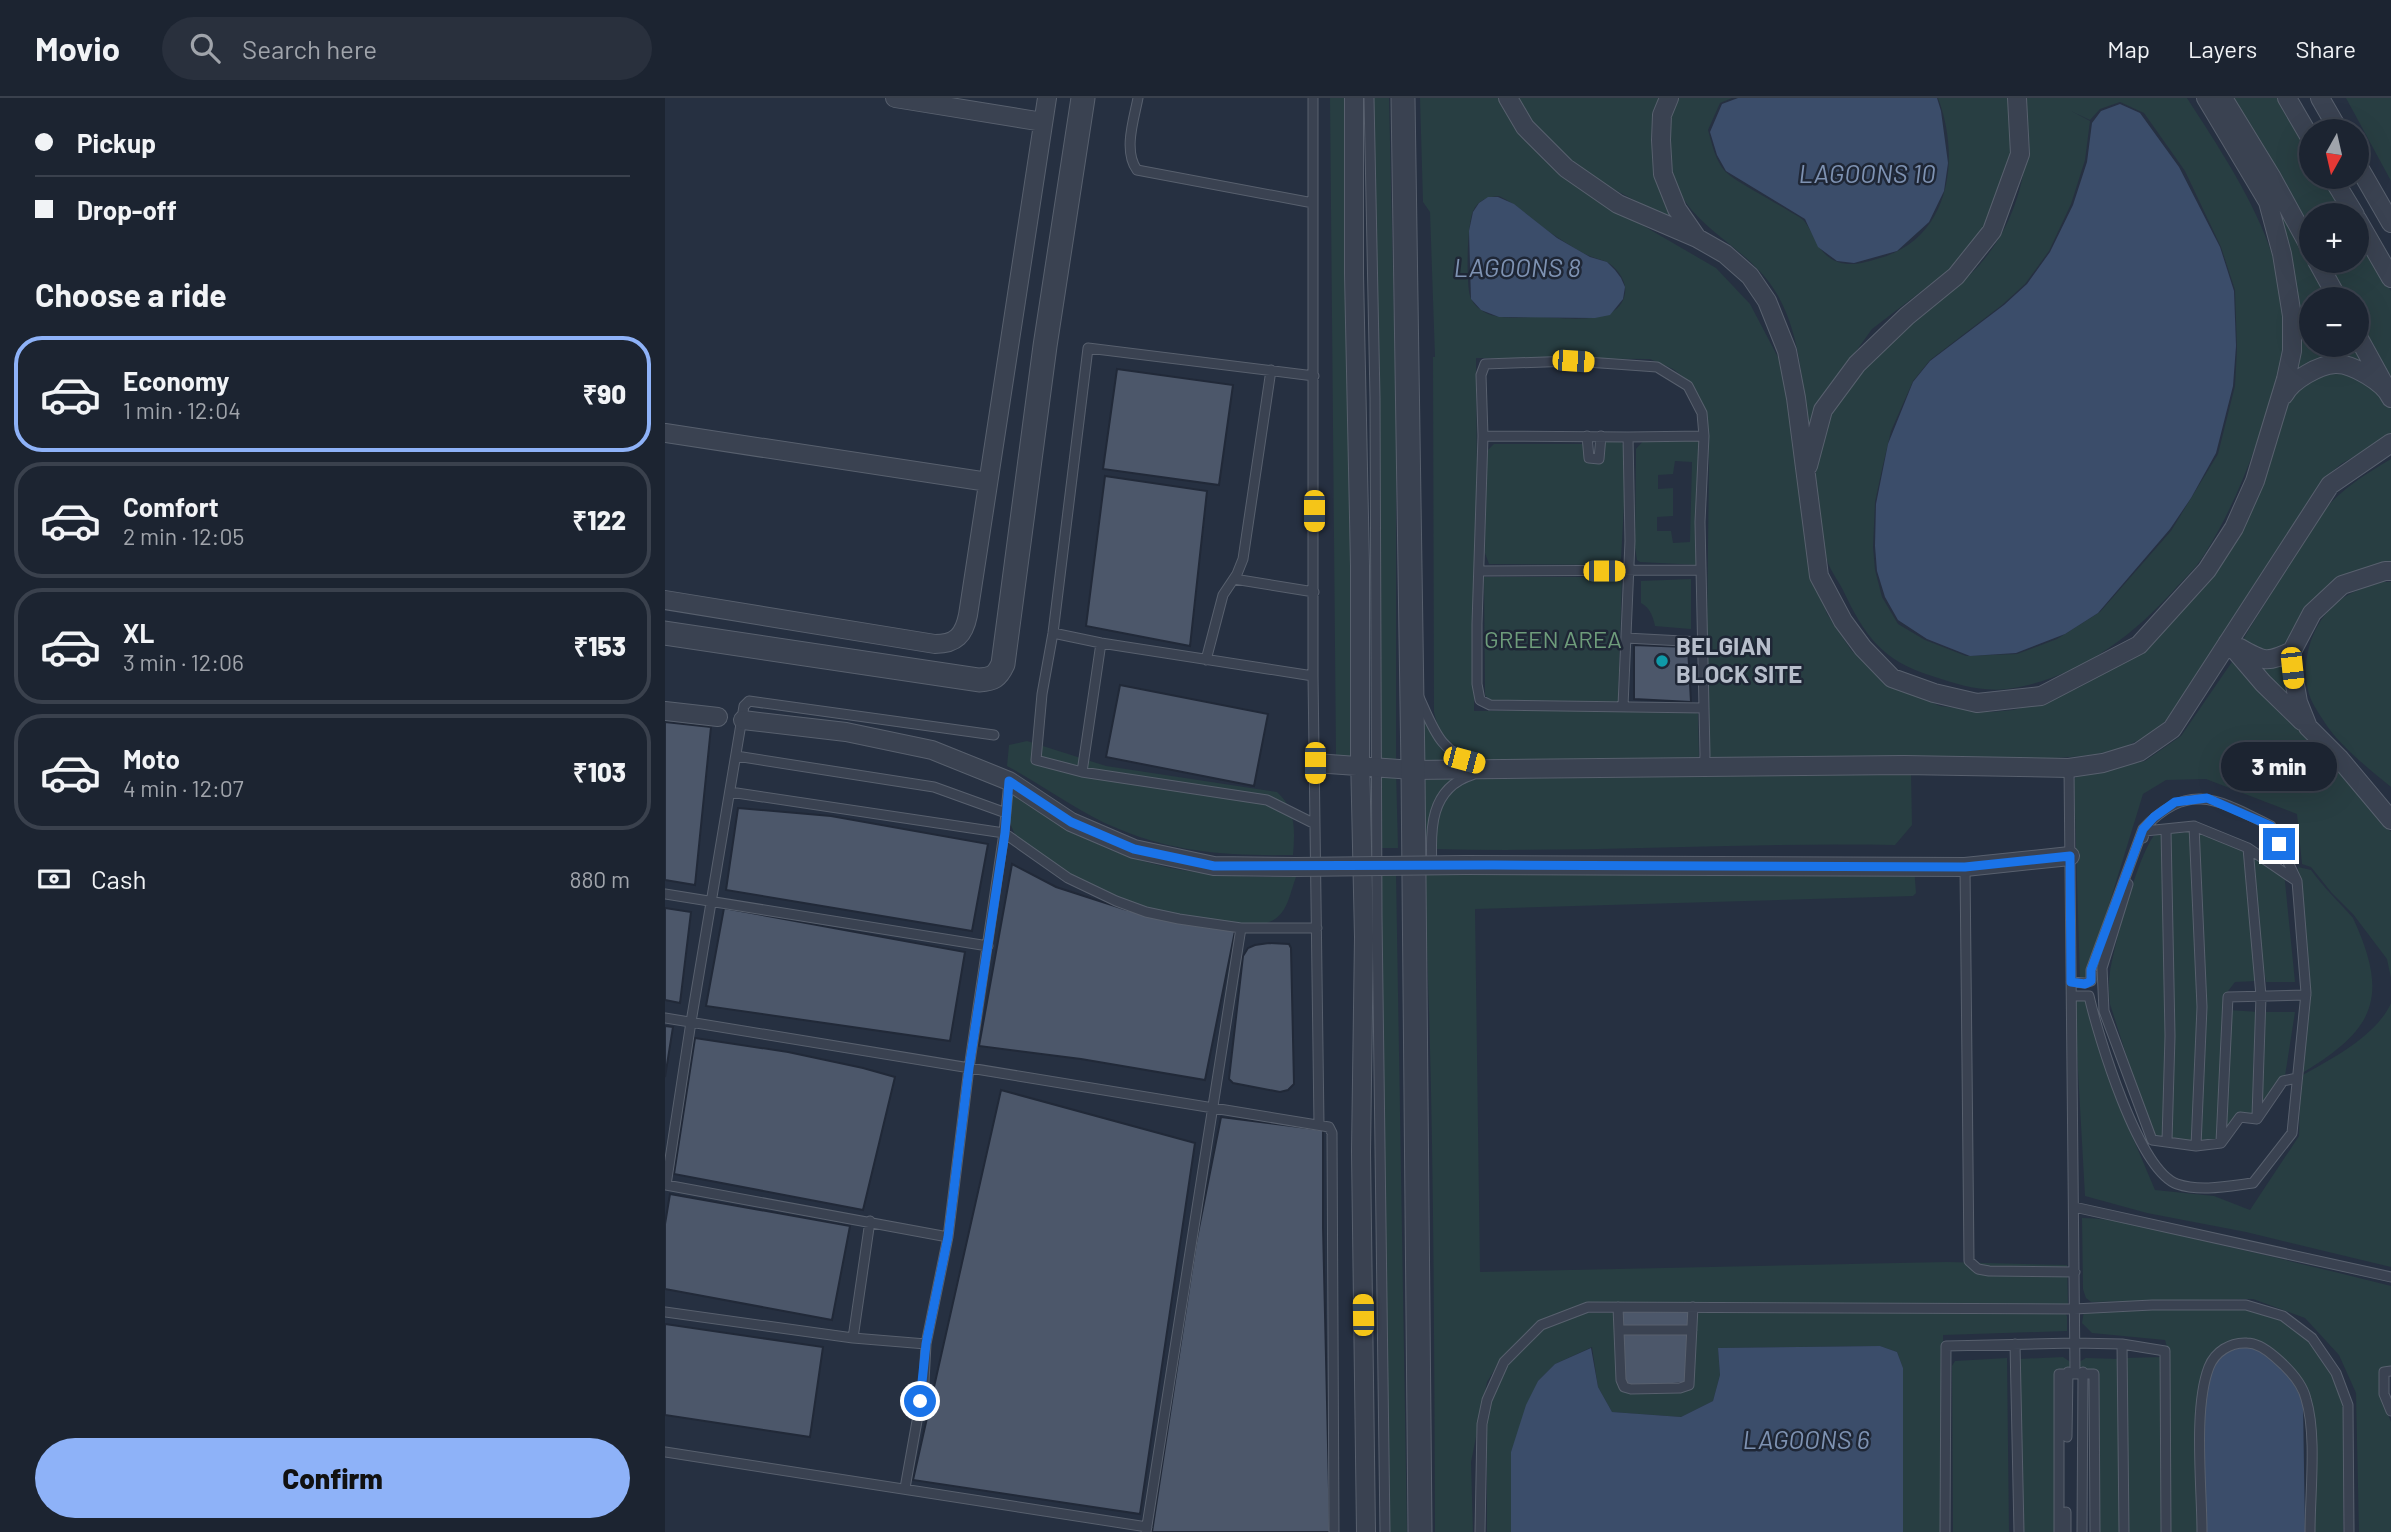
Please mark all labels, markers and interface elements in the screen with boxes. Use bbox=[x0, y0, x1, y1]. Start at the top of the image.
search box bbox=[162, 17, 652, 80]
text: Movio bbox=[35, 28, 120, 68]
icon: search bbox=[186, 29, 224, 67]
text: Search here bbox=[242, 33, 377, 64]
text: Map bbox=[2107, 34, 2150, 63]
text: Layers bbox=[2188, 34, 2257, 63]
text: Share bbox=[2295, 34, 2356, 63]
north arrow bbox=[2299, 119, 2369, 189]
map controls bbox=[2299, 119, 2369, 357]
text: Pickup bbox=[77, 127, 156, 158]
water label: LAGOONS 10 bbox=[1798, 157, 1936, 188]
text: Drop-off bbox=[77, 194, 177, 225]
button: + bbox=[2299, 203, 2369, 273]
water label: LAGOONS 8 bbox=[1453, 251, 1581, 282]
text: Choose a ride bbox=[35, 275, 227, 313]
button: − bbox=[2299, 287, 2369, 357]
car bbox=[1552, 349, 1595, 373]
icon: car bbox=[39, 363, 102, 426]
text: Economy bbox=[123, 365, 229, 396]
text: ₹90 bbox=[582, 378, 626, 409]
text: 1 min · 12:04 bbox=[123, 396, 241, 424]
icon: car bbox=[39, 489, 102, 552]
car bbox=[1304, 490, 1325, 532]
text: Comfort bbox=[123, 491, 219, 522]
text: ₹122 bbox=[572, 504, 626, 535]
text: 2 min · 12:05 bbox=[123, 522, 244, 550]
car bbox=[1584, 561, 1626, 582]
icon: car bbox=[39, 615, 102, 678]
text: XL bbox=[123, 617, 154, 648]
park label: GREEN AREA bbox=[1484, 624, 1622, 653]
text: ₹153 bbox=[573, 630, 626, 661]
place label: BELGIAN BLOCK SITE bbox=[1676, 631, 1802, 688]
car bbox=[2280, 646, 2305, 690]
text: 3 min · 12:06 bbox=[123, 648, 244, 676]
marker: BELGIAN BLOCK SITE bbox=[1654, 653, 1670, 669]
icon: car bbox=[39, 741, 102, 804]
car bbox=[1305, 742, 1326, 784]
callout: 3 min bbox=[2221, 742, 2337, 792]
text: Moto bbox=[123, 743, 180, 774]
car bbox=[1441, 744, 1488, 776]
text: 3 min bbox=[2251, 752, 2307, 780]
text: ₹103 bbox=[573, 756, 626, 787]
text: 4 min · 12:07 bbox=[123, 774, 244, 802]
route end bbox=[2263, 828, 2295, 860]
icon: cash bbox=[35, 860, 73, 898]
text: Cash bbox=[91, 863, 146, 894]
text: 880 m bbox=[569, 865, 630, 893]
car bbox=[1353, 1294, 1374, 1336]
route start bbox=[904, 1385, 936, 1417]
water label: LAGOONS 6 bbox=[1742, 1423, 1870, 1454]
button: Confirm bbox=[35, 1438, 630, 1518]

